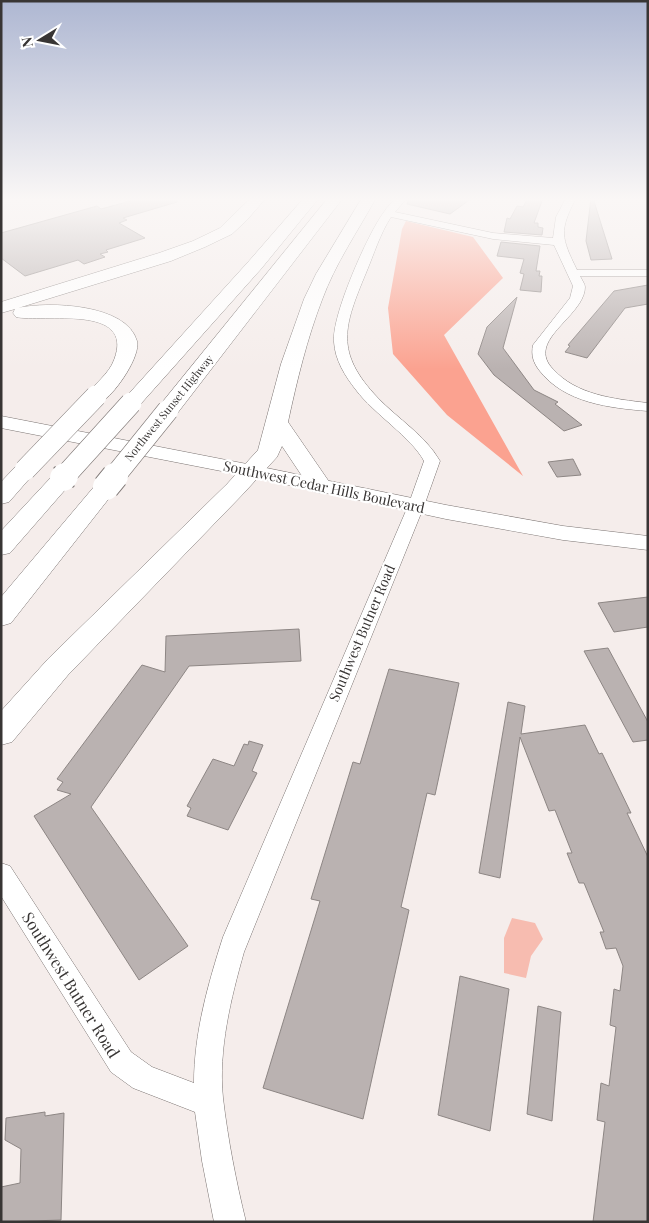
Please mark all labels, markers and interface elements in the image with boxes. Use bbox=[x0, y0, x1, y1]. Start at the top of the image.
north arrow bbox=[15, 15, 65, 65]
text: N bbox=[16, 36, 37, 49]
street label: Northwest Sunset Highway bbox=[121, 351, 217, 464]
street label: Southwest Cedar Hills Boulevard bbox=[222, 456, 427, 517]
street label: Southwest Butner Road bbox=[324, 561, 399, 704]
street label: Southwest Butner Road bbox=[18, 908, 125, 1062]

